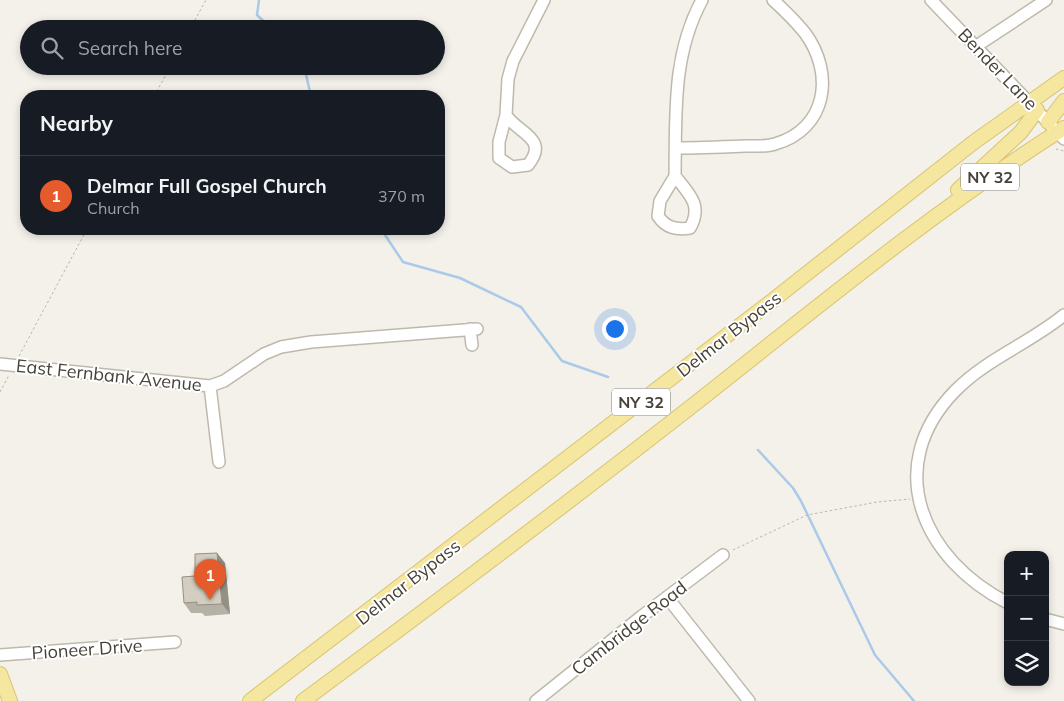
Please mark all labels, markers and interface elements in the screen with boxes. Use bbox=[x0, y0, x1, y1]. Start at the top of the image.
search box bbox=[20, 20, 445, 75]
street label: Bender Lane bbox=[953, 23, 1043, 115]
icon: search bbox=[38, 34, 66, 62]
text: Search here bbox=[78, 36, 182, 60]
text: Nearby bbox=[40, 110, 113, 136]
road number: NY 32 bbox=[961, 163, 1019, 190]
text: Delmar Full Gospel Church bbox=[87, 174, 327, 198]
text: 1 bbox=[51, 186, 61, 206]
text: 370 m bbox=[378, 186, 425, 206]
text: Church bbox=[87, 198, 140, 218]
street label: Delmar Bypass bbox=[672, 286, 786, 382]
your location bbox=[602, 316, 628, 342]
street label: East Fernbank Avenue bbox=[15, 354, 203, 396]
road number: NY 32 bbox=[612, 388, 670, 416]
street label: Delmar Bypass bbox=[351, 534, 465, 630]
map controls bbox=[1004, 551, 1049, 686]
button: + bbox=[1004, 551, 1049, 596]
pin: 1 bbox=[194, 559, 226, 600]
street label: Cambridge Road bbox=[567, 576, 691, 680]
button: − bbox=[1004, 596, 1049, 641]
street label: Pioneer Drive bbox=[31, 634, 143, 664]
button: layers bbox=[1004, 641, 1049, 686]

